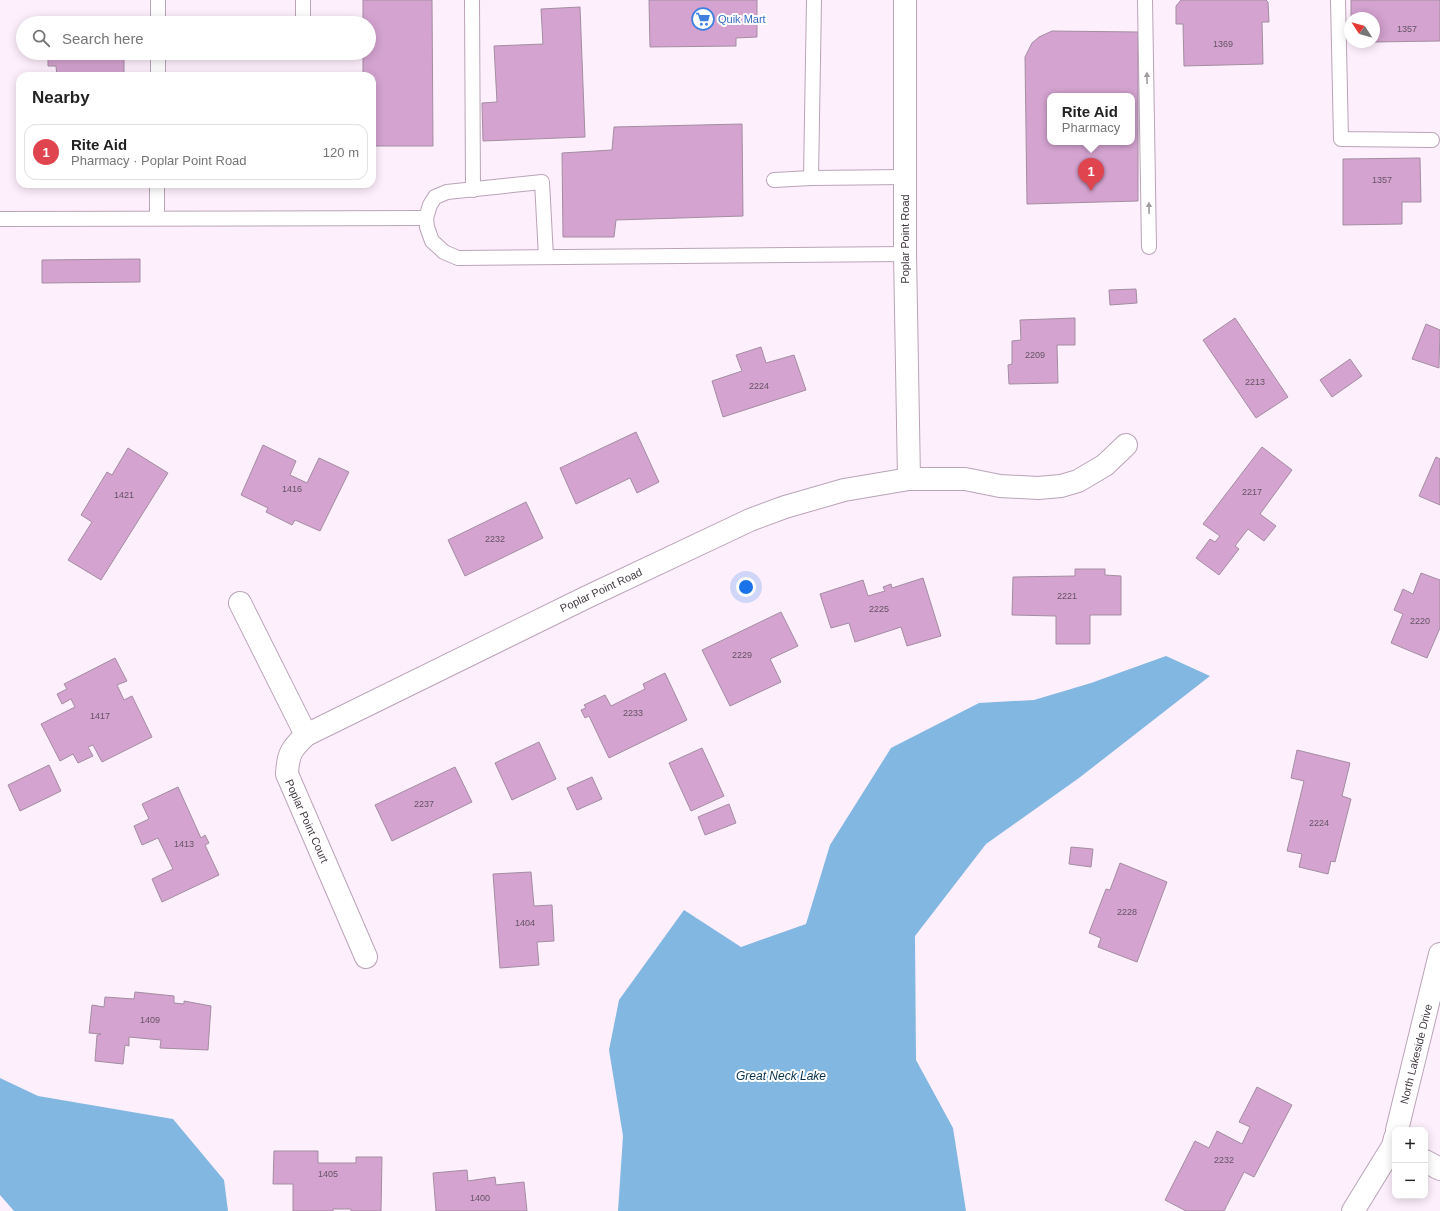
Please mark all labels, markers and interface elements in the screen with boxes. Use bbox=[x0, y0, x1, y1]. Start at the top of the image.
supermarket icon: Quik Mart bbox=[690, 6, 716, 32]
north arrow bbox=[1344, 12, 1380, 48]
place label: Quik Mart bbox=[718, 13, 766, 25]
search box bbox=[16, 16, 376, 60]
house number: 1357 bbox=[1397, 24, 1417, 34]
icon: search bbox=[30, 27, 52, 49]
text: Search here bbox=[62, 30, 144, 47]
house number: 1369 bbox=[1213, 39, 1233, 49]
one-way arrow bbox=[1144, 71, 1150, 84]
text: Nearby bbox=[32, 88, 90, 107]
popup bbox=[1047, 93, 1135, 145]
text: Rite Aid bbox=[1062, 103, 1118, 120]
text: Pharmacy bbox=[1062, 120, 1120, 135]
text: Rite Aid bbox=[71, 136, 127, 153]
text: 1 bbox=[42, 145, 50, 160]
text: 120 m bbox=[323, 145, 359, 160]
text: Pharmacy · Poplar Point Road bbox=[71, 153, 247, 168]
pin: 1 bbox=[1078, 158, 1104, 191]
house number: 1357 bbox=[1372, 175, 1392, 185]
street label: Poplar Point Road bbox=[899, 194, 911, 284]
one-way arrow bbox=[1146, 201, 1152, 214]
house number: 2209 bbox=[1025, 350, 1045, 360]
house number: 2213 bbox=[1245, 377, 1265, 387]
house number: 2224 bbox=[749, 381, 769, 391]
house number: 1416 bbox=[282, 484, 302, 494]
house number: 2217 bbox=[1242, 487, 1262, 497]
house number: 1421 bbox=[114, 490, 134, 500]
house number: 2232 bbox=[485, 534, 505, 544]
street label: Poplar Point Road bbox=[558, 566, 644, 614]
your location bbox=[736, 577, 756, 597]
house number: 2221 bbox=[1057, 591, 1077, 601]
house number: 2225 bbox=[869, 604, 889, 614]
house number: 2220 bbox=[1410, 616, 1430, 626]
house number: 2229 bbox=[732, 650, 752, 660]
house number: 2233 bbox=[623, 708, 643, 718]
house number: 1417 bbox=[90, 711, 110, 721]
street label: Poplar Point Court bbox=[283, 777, 331, 865]
house number: 2237 bbox=[414, 799, 434, 809]
house number: 2224 bbox=[1309, 818, 1329, 828]
house number: 1413 bbox=[174, 839, 194, 849]
house number: 2228 bbox=[1117, 907, 1137, 917]
house number: 1404 bbox=[515, 918, 535, 928]
street label: North Lakeside Drive bbox=[1398, 1003, 1434, 1105]
house number: 1409 bbox=[140, 1015, 160, 1025]
water label: Great Neck Lake bbox=[736, 1069, 826, 1083]
map controls bbox=[1392, 1127, 1428, 1199]
button: + bbox=[1392, 1127, 1428, 1163]
house number: 2232 bbox=[1214, 1155, 1234, 1165]
button: − bbox=[1392, 1163, 1428, 1199]
house number: 1405 bbox=[318, 1169, 338, 1179]
house number: 1400 bbox=[470, 1193, 490, 1203]

